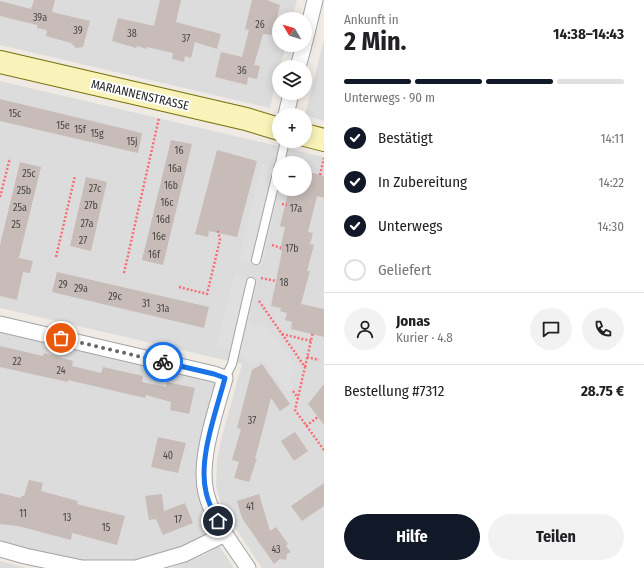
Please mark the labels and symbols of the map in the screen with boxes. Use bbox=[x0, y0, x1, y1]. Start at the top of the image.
house number: 39a bbox=[33, 12, 47, 24]
north arrow bbox=[272, 12, 312, 52]
house number: 26 bbox=[255, 19, 265, 31]
house number: 39 bbox=[73, 25, 83, 37]
house number: 38 bbox=[127, 28, 137, 40]
house number: 37 bbox=[182, 33, 190, 45]
house number: 36 bbox=[237, 65, 247, 77]
street label: MARIANNENSTRASSE bbox=[90, 77, 191, 113]
house number: 15c bbox=[9, 108, 22, 120]
house number: 15e bbox=[56, 120, 70, 132]
house number: 15f bbox=[74, 124, 87, 136]
house number: 15g bbox=[90, 128, 104, 140]
house number: 15j bbox=[126, 136, 138, 148]
house number: 16 bbox=[175, 145, 183, 157]
house number: 16a bbox=[168, 163, 182, 175]
house number: 25c bbox=[22, 168, 36, 180]
house number: 16b bbox=[164, 180, 178, 192]
house number: 27c bbox=[89, 183, 102, 195]
house number: 25b bbox=[17, 185, 31, 197]
house number: 16c bbox=[160, 197, 174, 209]
house number: 27b bbox=[84, 200, 98, 212]
house number: 25a bbox=[13, 202, 27, 214]
house number: 17a bbox=[290, 203, 302, 215]
house number: 16d bbox=[156, 214, 170, 226]
house number: 27a bbox=[81, 218, 94, 230]
house number: 25 bbox=[12, 219, 21, 231]
house number: 16e bbox=[152, 231, 166, 243]
house number: 27 bbox=[79, 235, 87, 247]
house number: 17b bbox=[285, 243, 299, 255]
house number: 16f bbox=[148, 249, 161, 261]
house number: 18 bbox=[280, 277, 288, 289]
house number: 29 bbox=[58, 279, 68, 291]
house number: 29a bbox=[74, 283, 88, 295]
house number: 29c bbox=[108, 291, 122, 303]
house number: 31 bbox=[142, 298, 150, 310]
house number: 31a bbox=[156, 303, 170, 315]
pin bbox=[44, 321, 78, 355]
courier bbox=[143, 342, 183, 382]
house number: 22 bbox=[13, 356, 22, 368]
house number: 24 bbox=[56, 365, 66, 377]
house number: 37 bbox=[248, 415, 256, 427]
house number: 40 bbox=[163, 450, 173, 462]
house number: 41 bbox=[246, 501, 254, 513]
pin bbox=[201, 504, 235, 538]
house number: 11 bbox=[19, 508, 27, 520]
house number: 13 bbox=[63, 512, 72, 524]
house number: 17 bbox=[174, 514, 182, 526]
house number: 15 bbox=[102, 522, 111, 534]
house number: 43 bbox=[271, 544, 281, 556]

